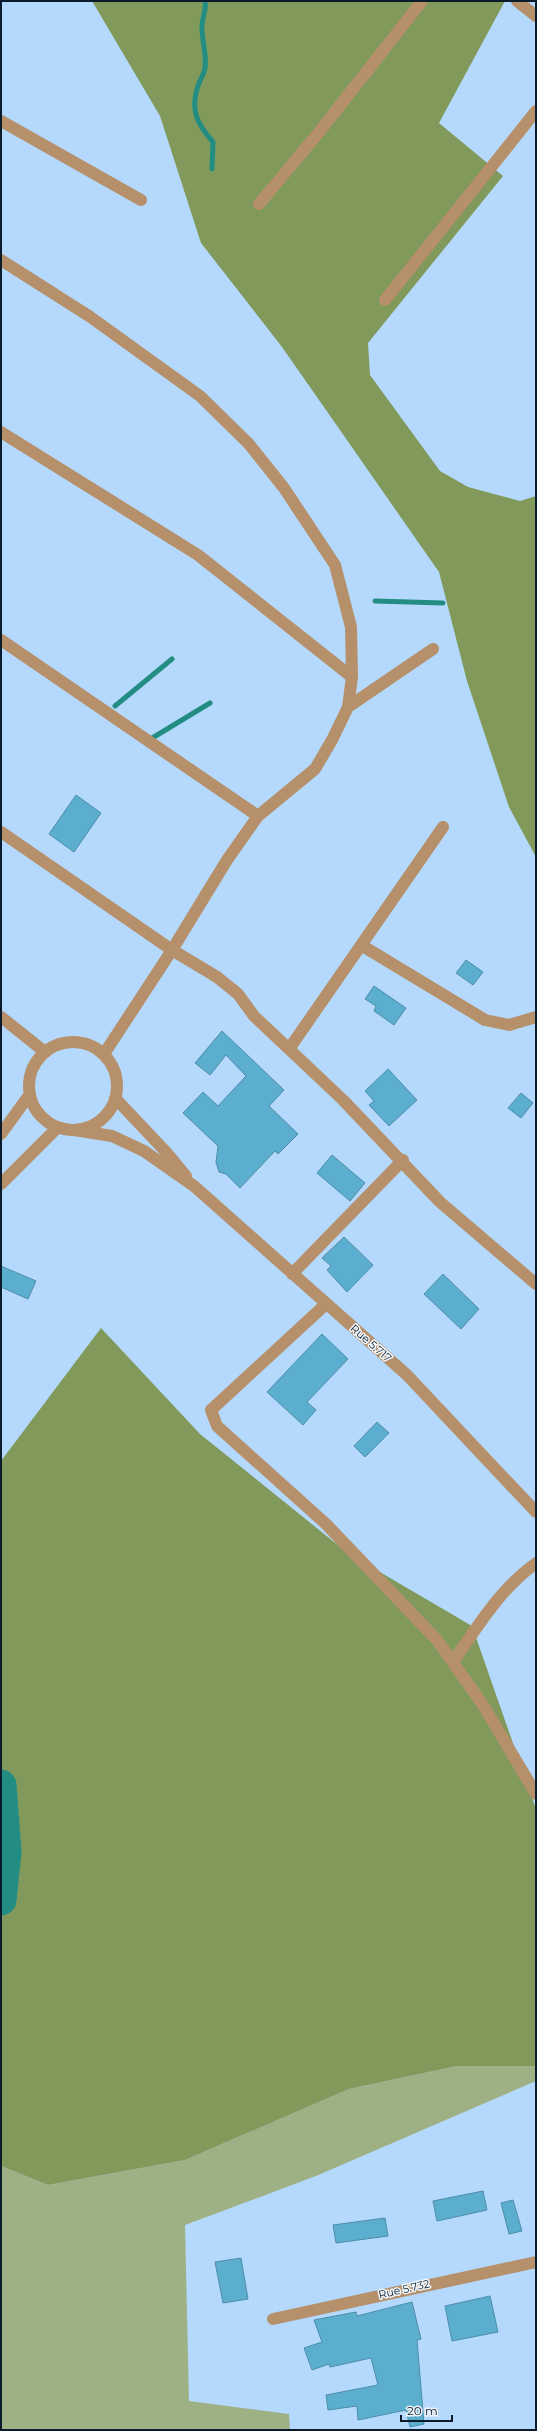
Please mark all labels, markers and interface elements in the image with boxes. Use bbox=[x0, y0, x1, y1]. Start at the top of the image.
street label: Rue 5.717 bbox=[347, 1321, 395, 1365]
street label: Rue 5.732 bbox=[377, 2276, 431, 2302]
scale bar bbox=[401, 2397, 452, 2423]
text: 20 m bbox=[407, 2403, 438, 2418]

